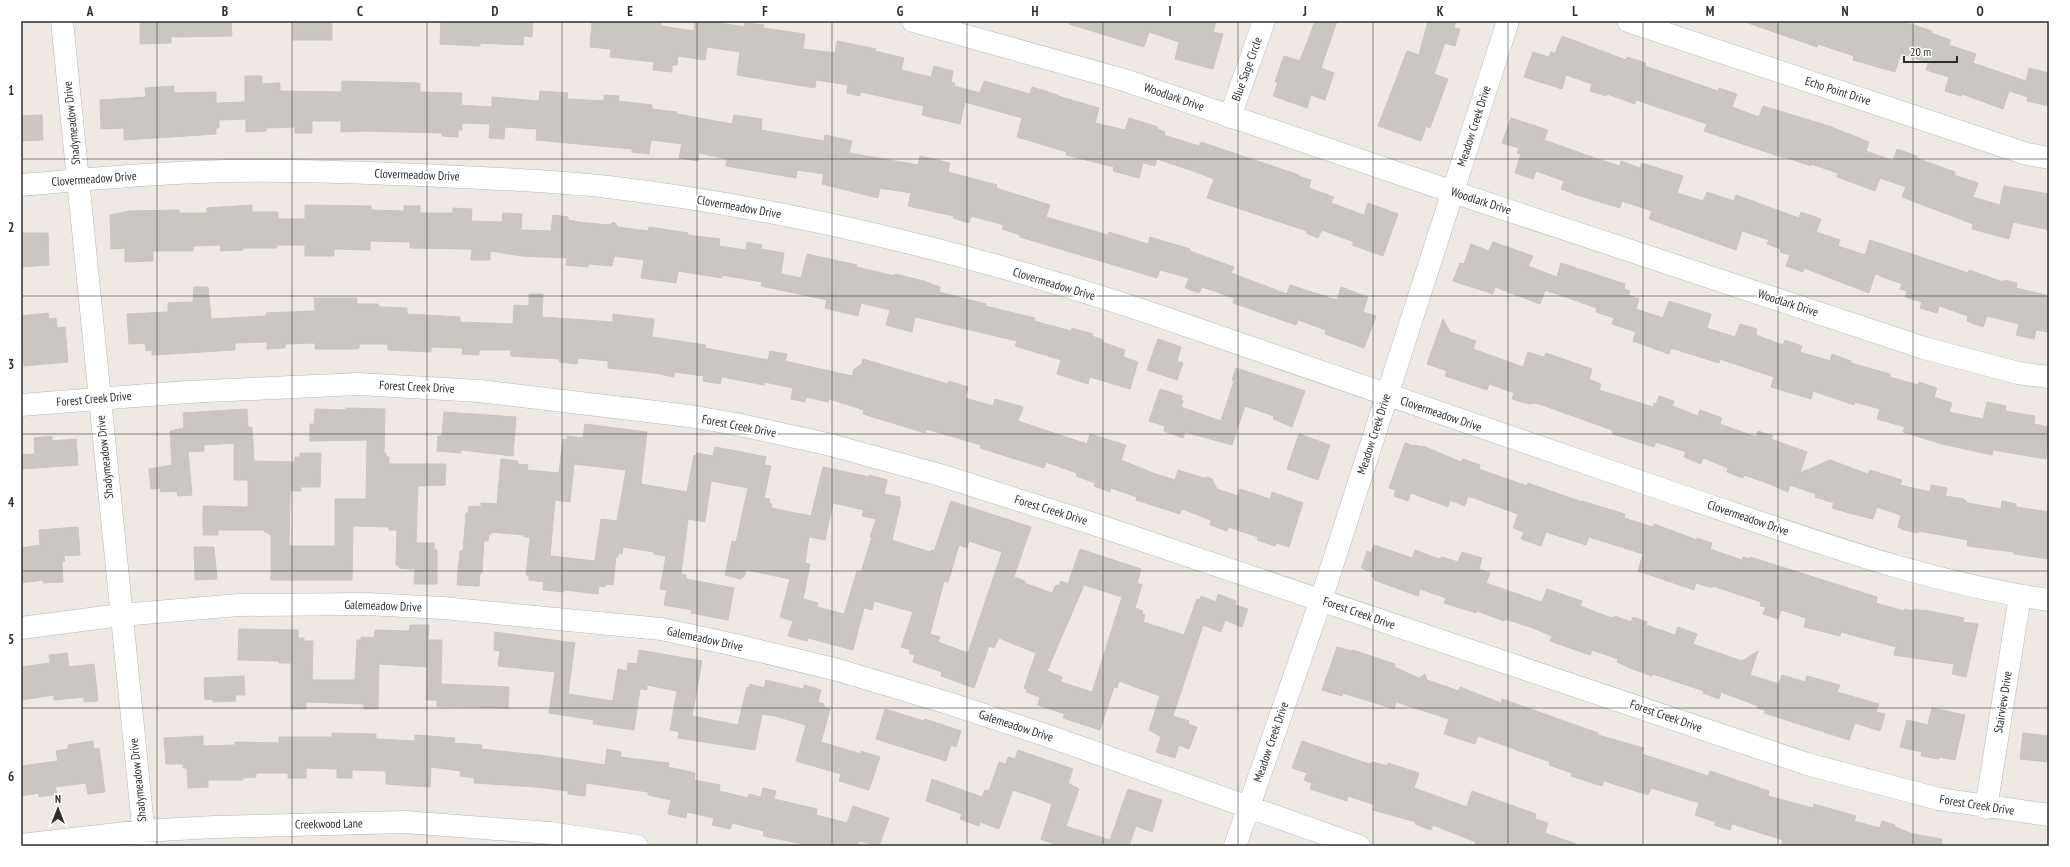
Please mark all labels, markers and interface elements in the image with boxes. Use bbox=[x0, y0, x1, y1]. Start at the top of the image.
text: A bbox=[86, 3, 94, 20]
text: B bbox=[222, 3, 228, 20]
text: C bbox=[357, 3, 363, 20]
text: D bbox=[492, 3, 499, 20]
text: E bbox=[627, 3, 633, 20]
text: F bbox=[762, 3, 768, 20]
text: G bbox=[897, 3, 904, 20]
text: H bbox=[1032, 3, 1039, 20]
text: I bbox=[1168, 3, 1172, 20]
text: J bbox=[1302, 3, 1307, 20]
text: K bbox=[1437, 3, 1444, 20]
text: L bbox=[1572, 3, 1578, 20]
text: M bbox=[1706, 3, 1715, 20]
text: N bbox=[1841, 3, 1849, 20]
text: O bbox=[1976, 3, 1984, 20]
street label: Blue Sage Circle bbox=[1228, 35, 1265, 103]
scale bar bbox=[1904, 38, 1957, 64]
text: 20 m bbox=[1910, 44, 1931, 59]
street label: Echo Point Drive bbox=[1803, 73, 1873, 108]
street label: Woodlark Drive bbox=[1142, 79, 1206, 114]
street label: Shadymeadow Drive bbox=[60, 80, 83, 166]
text: 1 bbox=[8, 82, 14, 99]
street label: Meadow Creek Drive bbox=[1453, 83, 1494, 168]
street label: Clovermeadow Drive bbox=[374, 166, 460, 183]
street label: Clovermeadow Drive bbox=[51, 168, 137, 189]
street label: Woodlark Drive bbox=[1449, 184, 1513, 217]
street label: Clovermeadow Drive bbox=[696, 192, 782, 221]
text: 2 bbox=[8, 219, 14, 236]
street label: Clovermeadow Drive bbox=[1011, 264, 1097, 303]
street label: Woodlark Drive bbox=[1756, 286, 1820, 319]
text: 3 bbox=[8, 356, 14, 373]
street label: Forest Creek Drive bbox=[379, 377, 455, 396]
street label: Forest Creek Drive bbox=[56, 388, 132, 409]
street label: Meadow Creek Drive bbox=[1353, 391, 1394, 476]
street label: Clovermeadow Drive bbox=[1398, 393, 1484, 435]
street label: Forest Creek Drive bbox=[701, 411, 778, 440]
street label: Shadymeadow Drive bbox=[93, 414, 116, 500]
street label: Forest Creek Drive bbox=[1013, 491, 1089, 528]
text: 4 bbox=[8, 494, 15, 511]
street label: Clovermeadow Drive bbox=[1705, 497, 1791, 539]
street label: Forest Creek Drive bbox=[1321, 593, 1397, 632]
street label: Galemeadow Drive bbox=[344, 597, 422, 614]
street label: Galemeadow Drive bbox=[666, 623, 745, 654]
text: 5 bbox=[8, 631, 14, 648]
street label: Stairview Drive bbox=[1990, 670, 2015, 734]
street label: Forest Creek Drive bbox=[1628, 696, 1704, 735]
street label: Meadow Creek Drive bbox=[1250, 700, 1291, 784]
street label: Galemeadow Drive bbox=[977, 706, 1055, 745]
street label: Shadymeadow Drive bbox=[126, 737, 149, 823]
text: 6 bbox=[8, 768, 14, 785]
north arrow bbox=[38, 789, 78, 829]
street label: Forest Creek Drive bbox=[1939, 791, 2016, 818]
text: N bbox=[55, 792, 61, 806]
street label: Creekwood Lane bbox=[295, 815, 363, 832]

